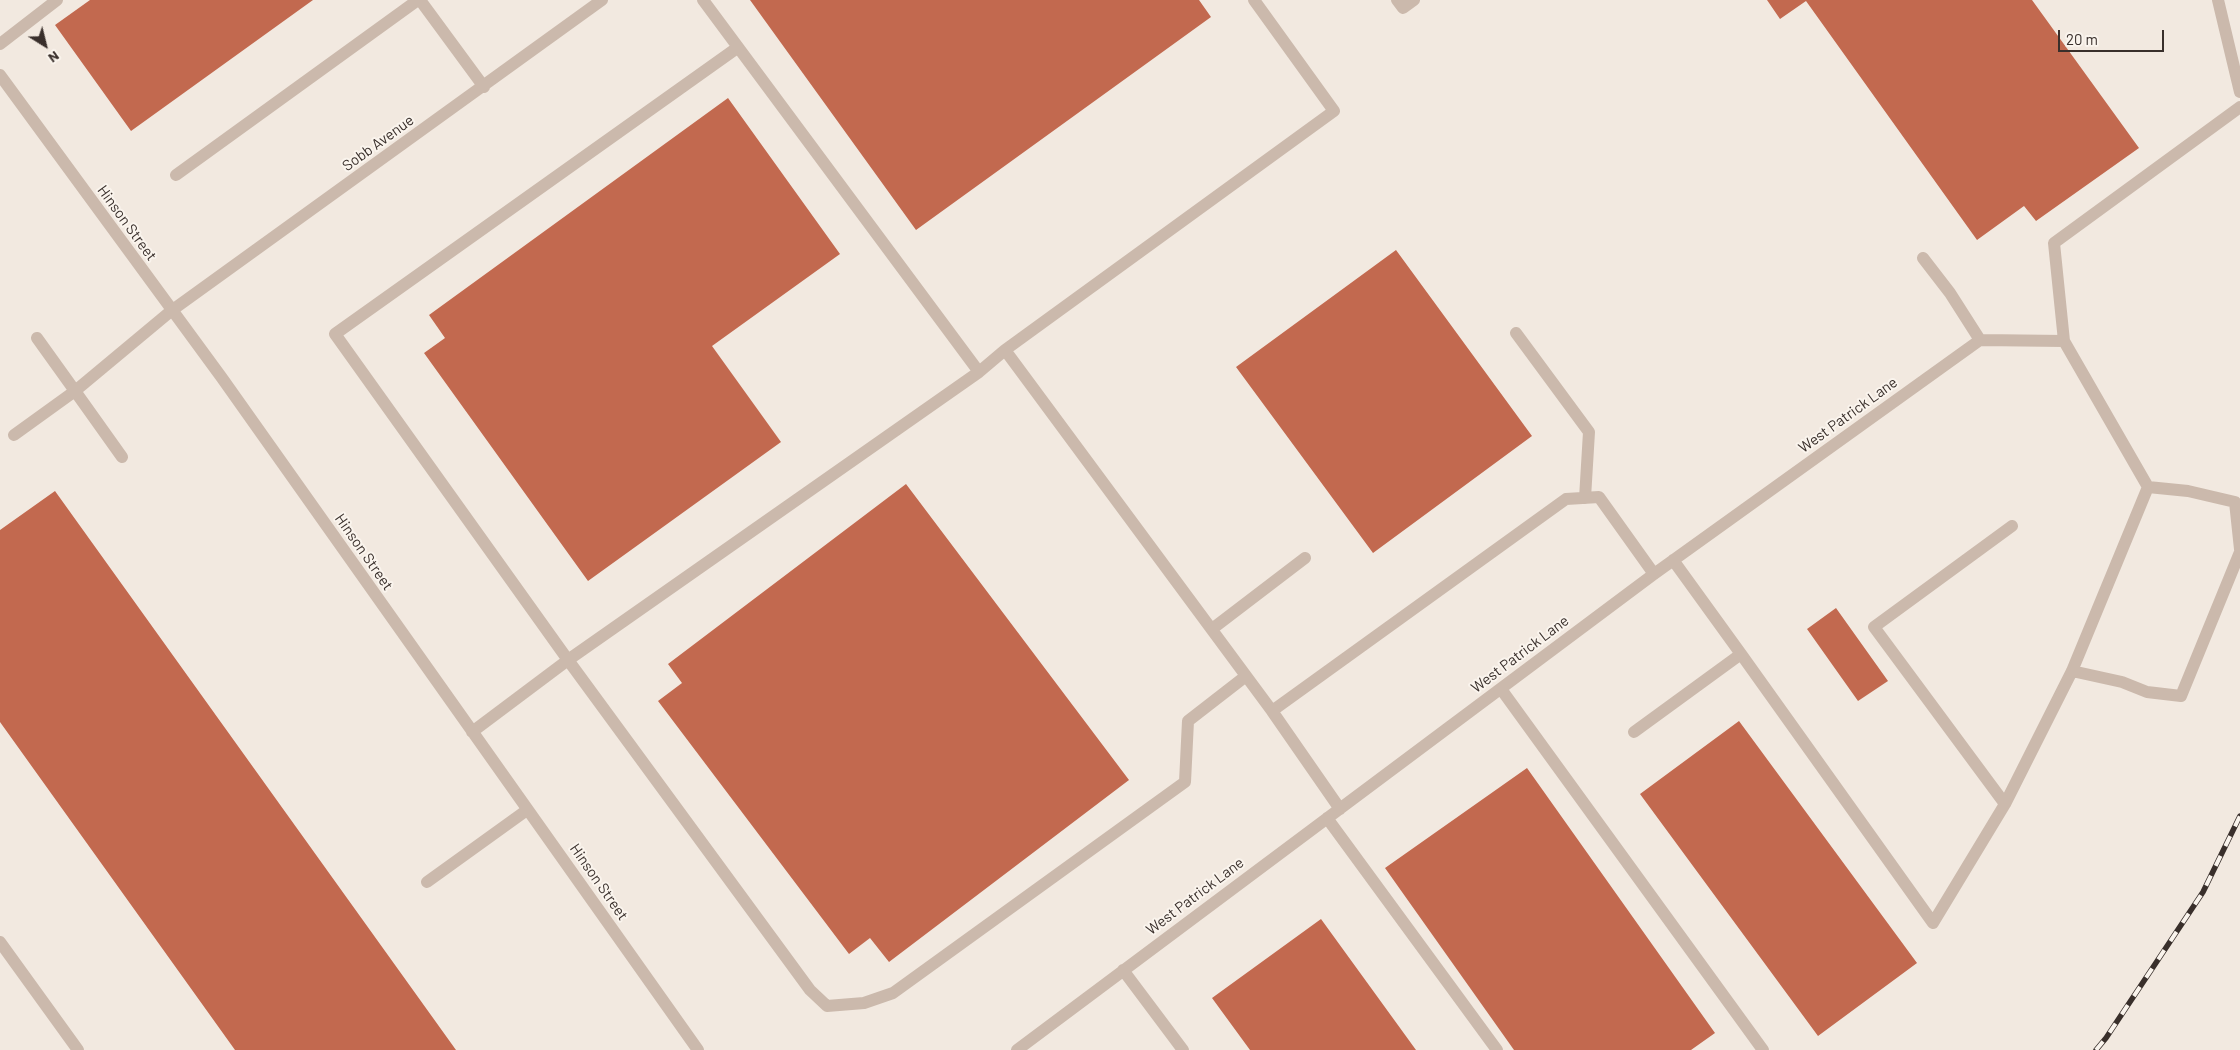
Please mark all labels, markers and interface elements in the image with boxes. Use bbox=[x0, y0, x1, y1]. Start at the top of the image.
north arrow bbox=[20, 20, 70, 70]
scale bar bbox=[2060, 20, 2166, 52]
text: 20 m bbox=[2066, 30, 2098, 48]
text: N bbox=[45, 48, 63, 67]
street label: Sobb Avenue bbox=[339, 111, 417, 175]
street label: Hinson Street bbox=[94, 182, 160, 264]
street label: West Patrick Lane bbox=[1795, 373, 1901, 457]
street label: Hinson Street bbox=[331, 510, 397, 594]
street label: West Patrick Lane bbox=[1468, 611, 1572, 697]
street label: Hinson Street bbox=[566, 840, 632, 924]
street label: West Patrick Lane bbox=[1143, 853, 1247, 939]

